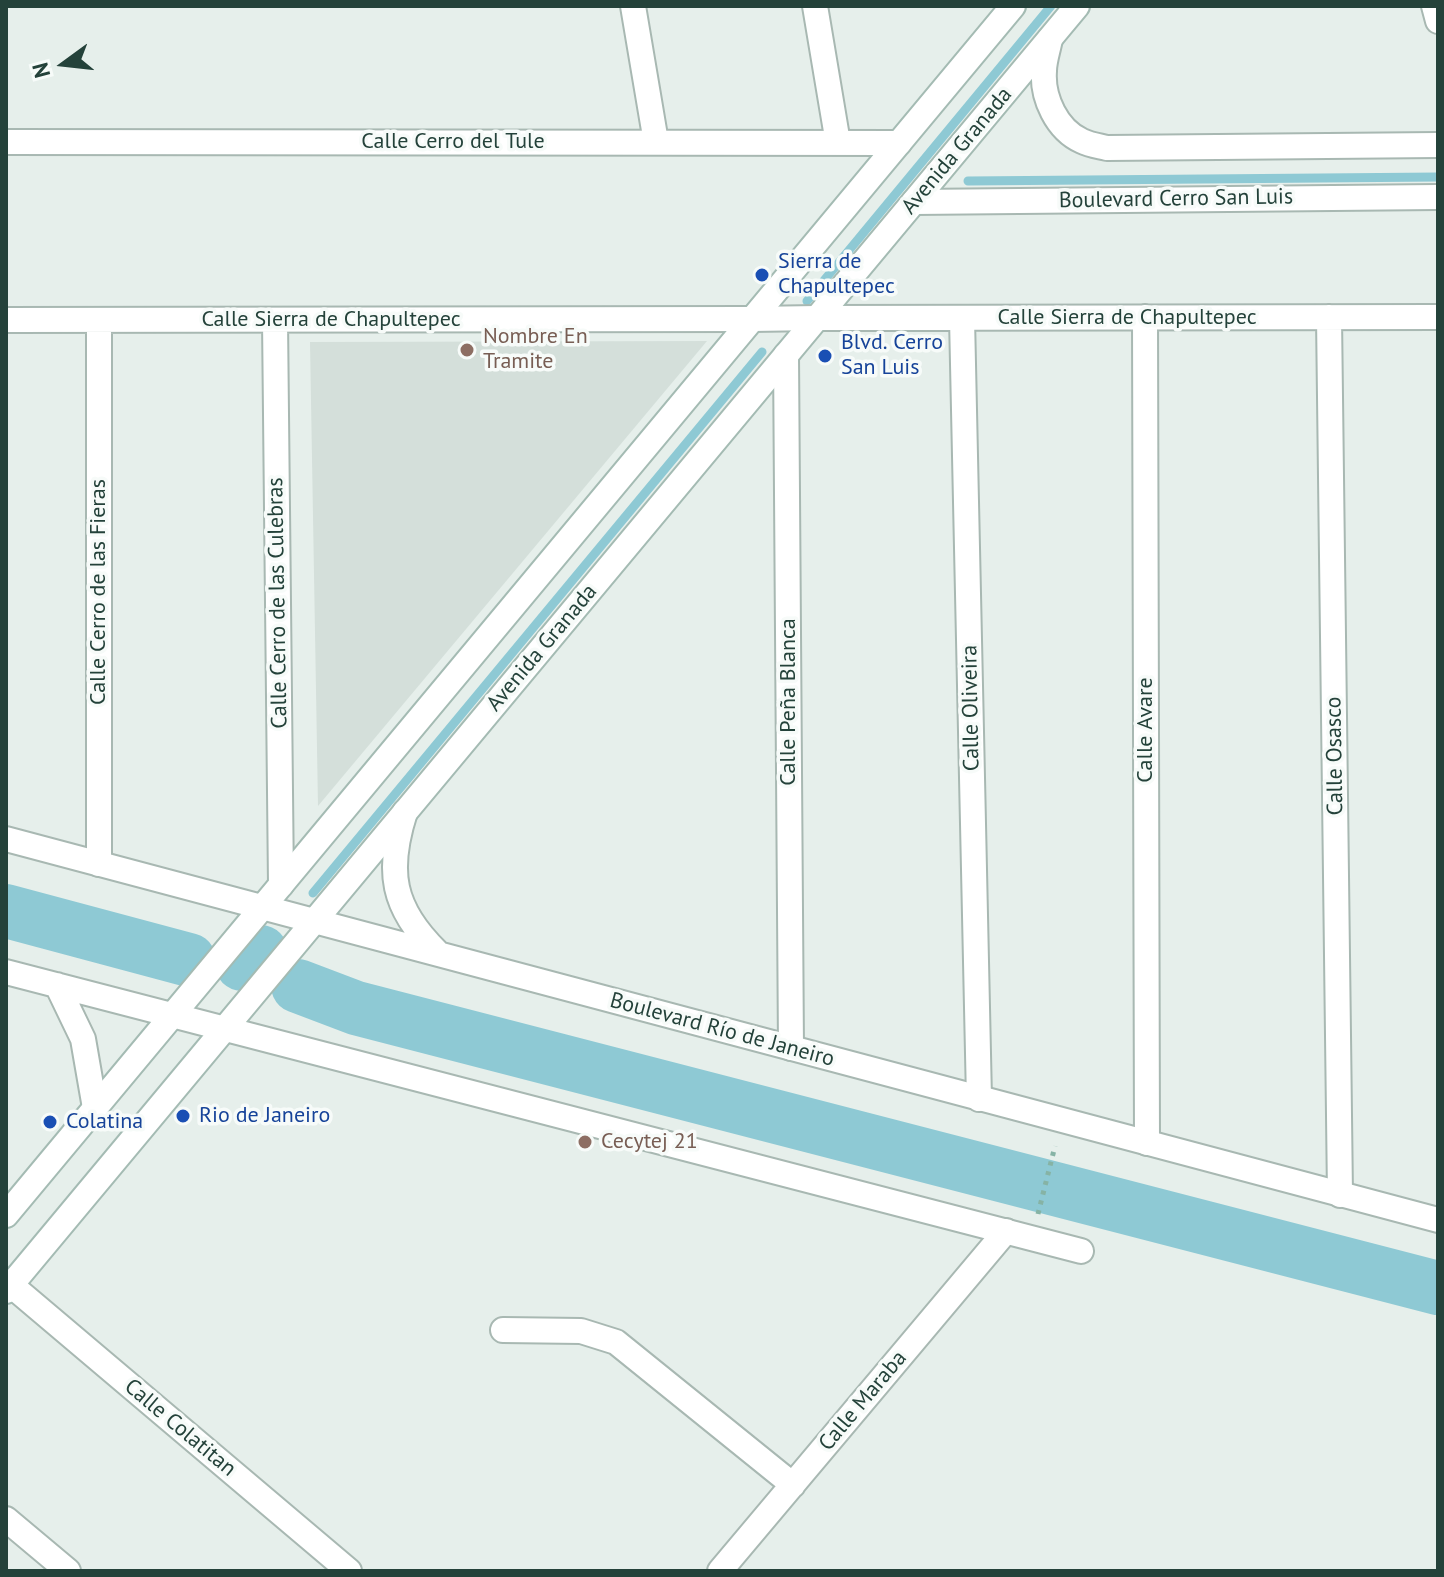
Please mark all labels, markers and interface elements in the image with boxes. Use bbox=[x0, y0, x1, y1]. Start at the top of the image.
north arrow bbox=[24, 24, 104, 104]
text: N bbox=[25, 60, 56, 81]
street label: Avenida Granada bbox=[896, 82, 1018, 220]
street label: Calle Cerro del Tule bbox=[361, 129, 545, 155]
street label: Boulevard Cerro San Luis bbox=[1059, 184, 1293, 214]
place label: Sierra de Chapultepec bbox=[778, 249, 895, 300]
marker: Sierra de Chapultepec bbox=[753, 266, 771, 284]
street label: Calle Sierra de Chapultepec bbox=[997, 305, 1257, 331]
street label: Calle Sierra de Chapultepec bbox=[201, 307, 461, 333]
place label: Nombre En Tramite bbox=[483, 324, 588, 376]
place label: Blvd. Cerro San Luis bbox=[841, 330, 943, 382]
marker: Nombre En Tramite bbox=[458, 341, 476, 359]
marker: Blvd. Cerro San Luis bbox=[816, 347, 834, 365]
street label: Calle Cerro de las Culebras bbox=[263, 477, 293, 729]
street label: Calle Cerro de las Fieras bbox=[86, 479, 112, 705]
street label: Avenida Granada bbox=[481, 579, 603, 717]
street label: Calle Peña Blanca bbox=[776, 618, 802, 786]
street label: Calle Oliveira bbox=[957, 645, 985, 771]
street label: Calle Avare bbox=[1133, 677, 1159, 783]
street label: Calle Osasco bbox=[1321, 696, 1349, 816]
street label: Boulevard Río de Janeiro bbox=[607, 987, 837, 1073]
place label: Rio de Janeiro bbox=[199, 1103, 330, 1129]
marker: Rio de Janeiro bbox=[174, 1107, 192, 1125]
place label: Colatina bbox=[66, 1109, 143, 1135]
marker: Colatina bbox=[41, 1113, 59, 1131]
place label: Cecytej 21 bbox=[601, 1129, 698, 1155]
marker: Cecytej 21 bbox=[576, 1133, 594, 1151]
street label: Calle Maraba bbox=[814, 1346, 912, 1456]
street label: Calle Colatitan bbox=[119, 1374, 241, 1482]

